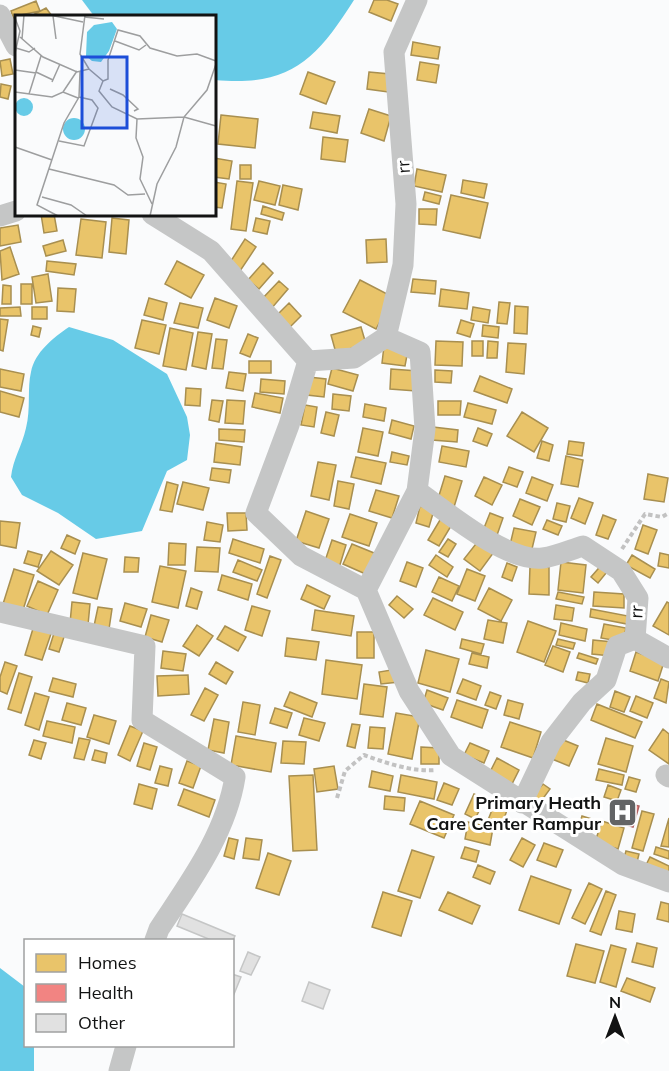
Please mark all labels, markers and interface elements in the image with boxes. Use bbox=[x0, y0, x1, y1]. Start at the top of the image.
inset map bbox=[15, 15, 216, 216]
street label: rr bbox=[391, 159, 415, 174]
street label: rr bbox=[624, 604, 648, 619]
place label: Primary Heath Care Center Rampur bbox=[426, 791, 602, 835]
hospital icon: Primary Heath Care Center Rampur bbox=[606, 796, 638, 828]
legend bbox=[24, 939, 234, 1047]
text: Homes bbox=[78, 951, 137, 974]
text: Health bbox=[78, 981, 134, 1004]
north arrow bbox=[585, 987, 645, 1047]
text: N bbox=[609, 992, 621, 1012]
text: Other bbox=[78, 1011, 126, 1034]

